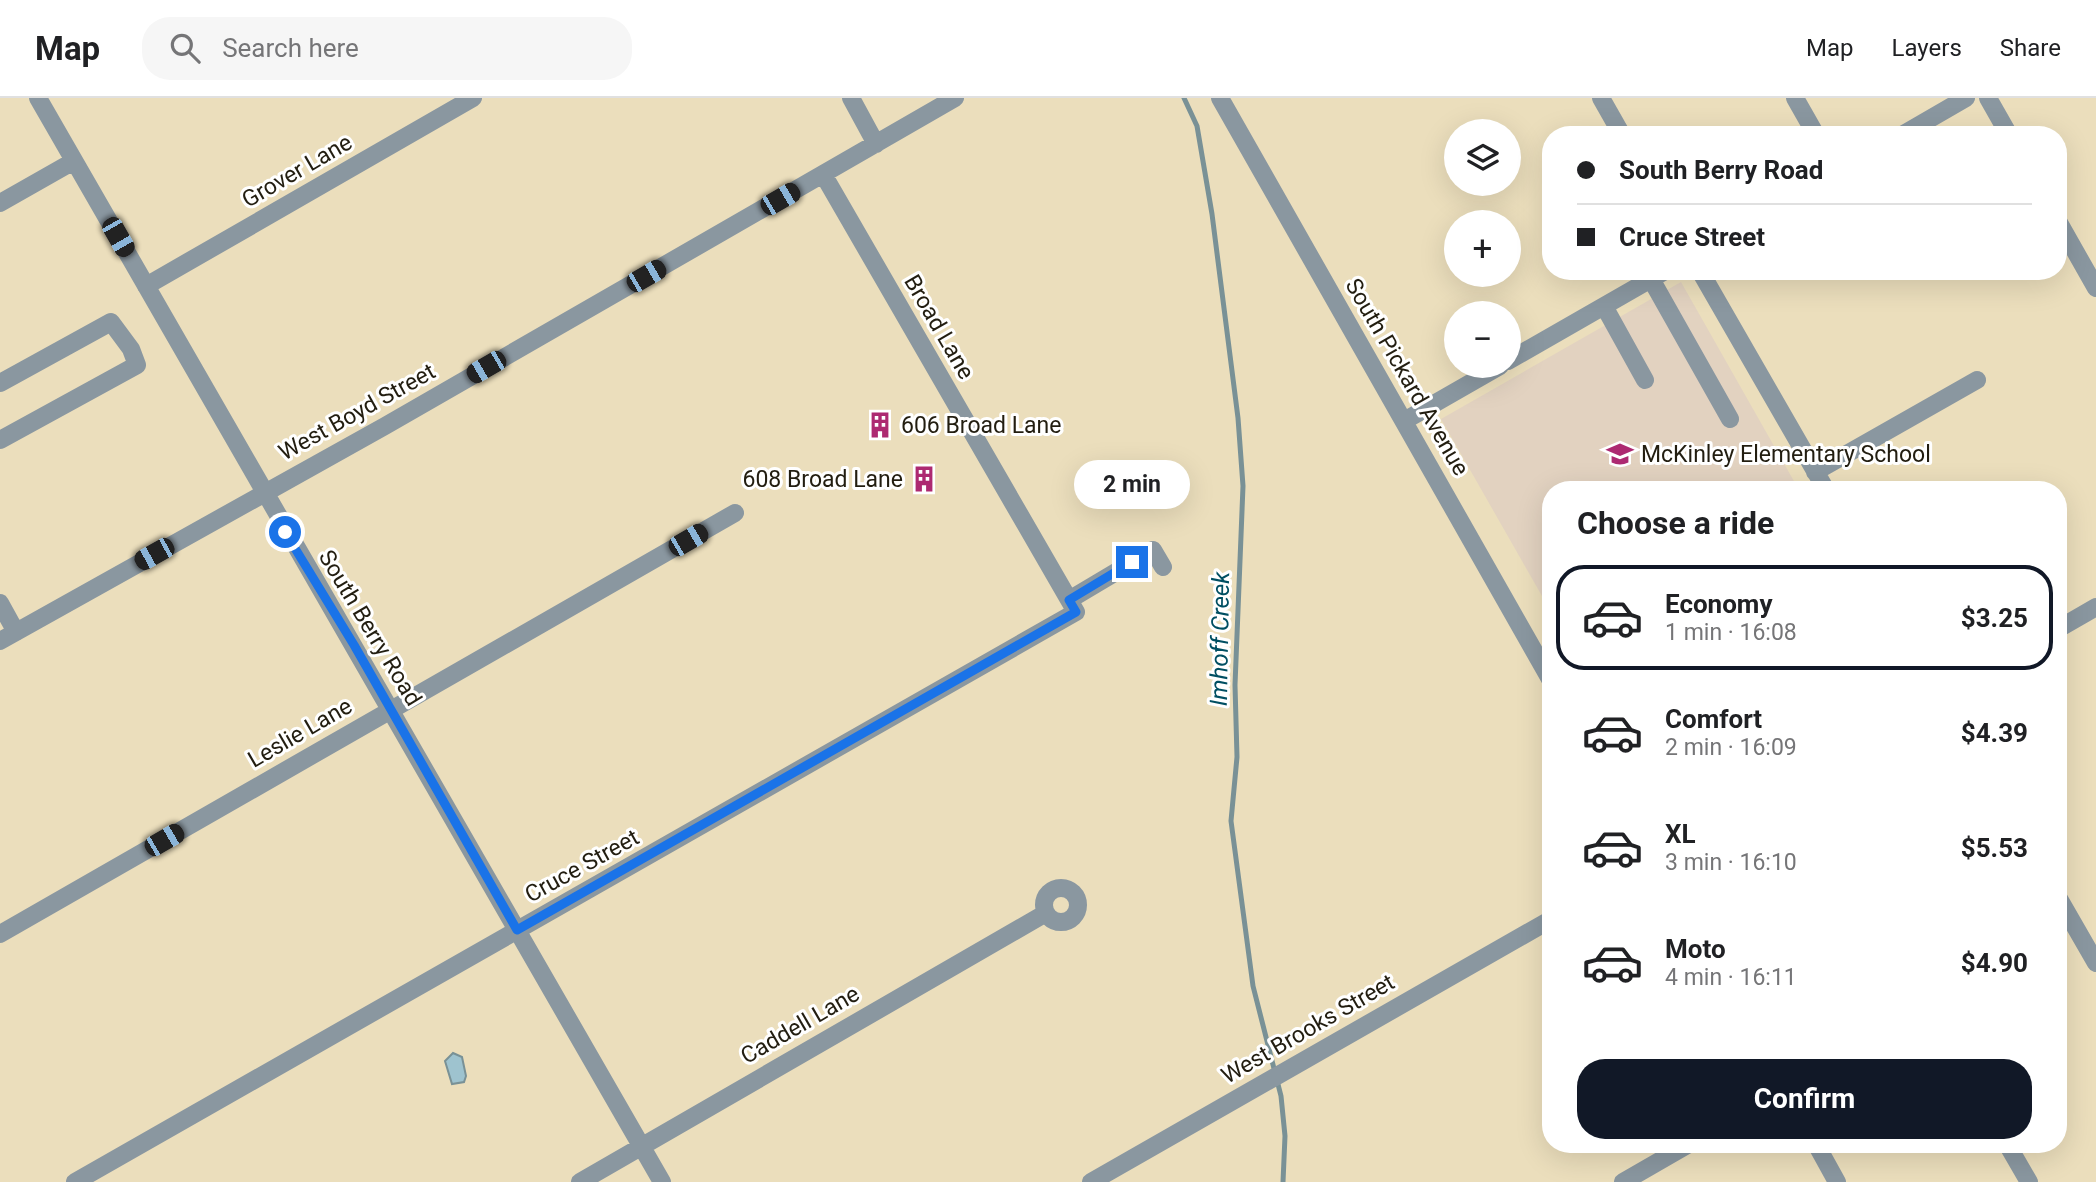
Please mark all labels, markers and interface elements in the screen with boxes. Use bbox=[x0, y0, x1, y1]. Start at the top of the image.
search box bbox=[142, 17, 632, 80]
text: Map bbox=[35, 29, 100, 68]
icon: search bbox=[166, 29, 204, 67]
text: Search here bbox=[222, 33, 359, 63]
text: Map bbox=[1806, 34, 1854, 62]
text: Layers bbox=[1892, 34, 1962, 62]
text: Share bbox=[2000, 34, 2061, 62]
map controls bbox=[1444, 119, 1521, 378]
button: layers bbox=[1444, 119, 1521, 196]
street label: Grover Lane bbox=[237, 129, 357, 213]
text: South Berry Road bbox=[1619, 155, 1823, 185]
car bbox=[757, 179, 804, 219]
button: + bbox=[1444, 210, 1521, 287]
car bbox=[99, 214, 138, 260]
text: Cruce Street bbox=[1619, 222, 1765, 252]
car bbox=[623, 256, 670, 296]
street label: Broad Lane bbox=[898, 270, 980, 384]
street label: South Pickard Avenue bbox=[1340, 274, 1474, 480]
button: − bbox=[1444, 301, 1521, 378]
car bbox=[463, 347, 510, 387]
street label: West Boyd Street bbox=[274, 358, 440, 466]
building icon: 606 Broad Lane bbox=[865, 410, 895, 440]
place label: 606 Broad Lane bbox=[901, 412, 1061, 439]
school or university icon: McKinley Elementary School bbox=[1605, 439, 1635, 469]
place label: McKinley Elementary School bbox=[1641, 441, 1931, 468]
callout: 2 min bbox=[1074, 461, 1190, 510]
building icon: 608 Broad Lane bbox=[909, 464, 939, 494]
place label: 608 Broad Lane bbox=[743, 466, 903, 493]
text: 2 min bbox=[1103, 471, 1161, 498]
text: Choose a ride bbox=[1577, 504, 1774, 542]
route start bbox=[269, 516, 301, 548]
car bbox=[665, 520, 712, 560]
car bbox=[131, 535, 178, 573]
street label: South Berry Road bbox=[313, 545, 427, 711]
route end bbox=[1116, 546, 1148, 578]
water label: Imhoff Creek bbox=[1205, 570, 1235, 706]
icon: car bbox=[1581, 586, 1644, 649]
text: Economy bbox=[1665, 589, 1772, 619]
text: $3.25 bbox=[1961, 603, 2028, 633]
text: 1 min · 16:08 bbox=[1665, 619, 1797, 646]
street label: Leslie Lane bbox=[243, 692, 357, 774]
icon: car bbox=[1581, 701, 1644, 764]
text: Comfort bbox=[1665, 704, 1762, 734]
text: $4.39 bbox=[1961, 718, 2028, 748]
text: 2 min · 16:09 bbox=[1665, 734, 1797, 761]
icon: car bbox=[1581, 816, 1644, 879]
text: XL bbox=[1665, 819, 1696, 849]
car bbox=[141, 820, 188, 860]
street label: Cruce Street bbox=[520, 824, 644, 908]
text: $5.53 bbox=[1961, 833, 2028, 863]
text: 3 min · 16:10 bbox=[1665, 849, 1797, 876]
icon: car bbox=[1581, 931, 1644, 994]
text: Moto bbox=[1665, 934, 1726, 964]
text: $4.90 bbox=[1961, 948, 2028, 978]
text: 4 min · 16:11 bbox=[1665, 964, 1797, 991]
street label: West Brooks Street bbox=[1217, 968, 1399, 1090]
street label: Caddell Lane bbox=[736, 980, 864, 1070]
button: Confirm bbox=[1577, 1059, 2032, 1139]

